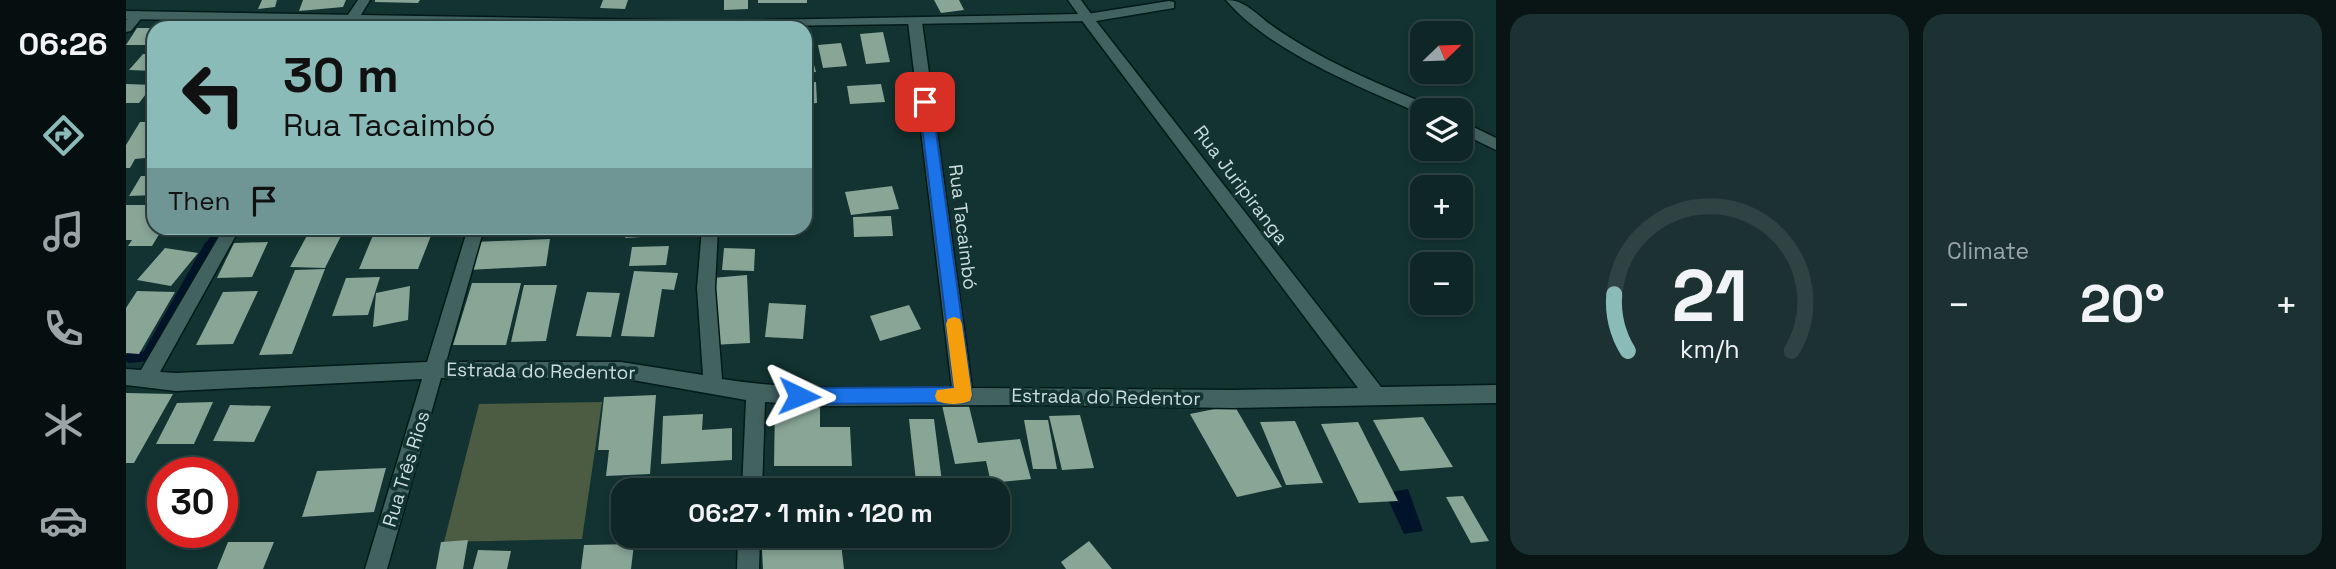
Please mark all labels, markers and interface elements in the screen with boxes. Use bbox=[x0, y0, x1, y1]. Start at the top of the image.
north arrow bbox=[1410, 21, 1474, 84]
map controls bbox=[1410, 21, 1473, 315]
text: 06:26 bbox=[19, 24, 107, 64]
text: 30 m bbox=[283, 44, 399, 106]
icon: left bbox=[168, 49, 259, 140]
pin bbox=[895, 72, 955, 132]
icon: arrive bbox=[906, 83, 944, 121]
button: layers bbox=[1410, 98, 1473, 161]
text: Rua Tacaimbó bbox=[283, 105, 496, 145]
icon: directions bbox=[39, 111, 88, 160]
street label: Rua Juripiranga bbox=[1188, 120, 1294, 250]
street label: Rua Tacaimbó bbox=[943, 163, 983, 291]
button: + bbox=[1410, 175, 1473, 238]
icon: arrive bbox=[245, 182, 283, 220]
text: Then bbox=[168, 184, 231, 218]
icon: music bbox=[39, 207, 88, 256]
text: Climate bbox=[1947, 236, 2029, 266]
text: 21 bbox=[1671, 249, 1748, 342]
button: − bbox=[1410, 252, 1473, 315]
text: 20° bbox=[2080, 271, 2165, 337]
text: − bbox=[1947, 281, 1971, 329]
text: + bbox=[2274, 281, 2298, 329]
icon: phone bbox=[39, 304, 88, 353]
text: km/h bbox=[1680, 332, 1739, 364]
street label: Estrada do Redentor bbox=[446, 357, 636, 385]
position arrow bbox=[762, 359, 836, 433]
street label: Estrada do Redentor bbox=[1011, 383, 1201, 411]
icon: climate bbox=[39, 400, 88, 449]
street label: Rua Três Rios bbox=[376, 408, 436, 530]
speed limit sign: 30 bbox=[147, 457, 238, 548]
icon: car bbox=[39, 496, 88, 545]
text: 06:27 · 1 min · 120 m bbox=[688, 496, 933, 530]

